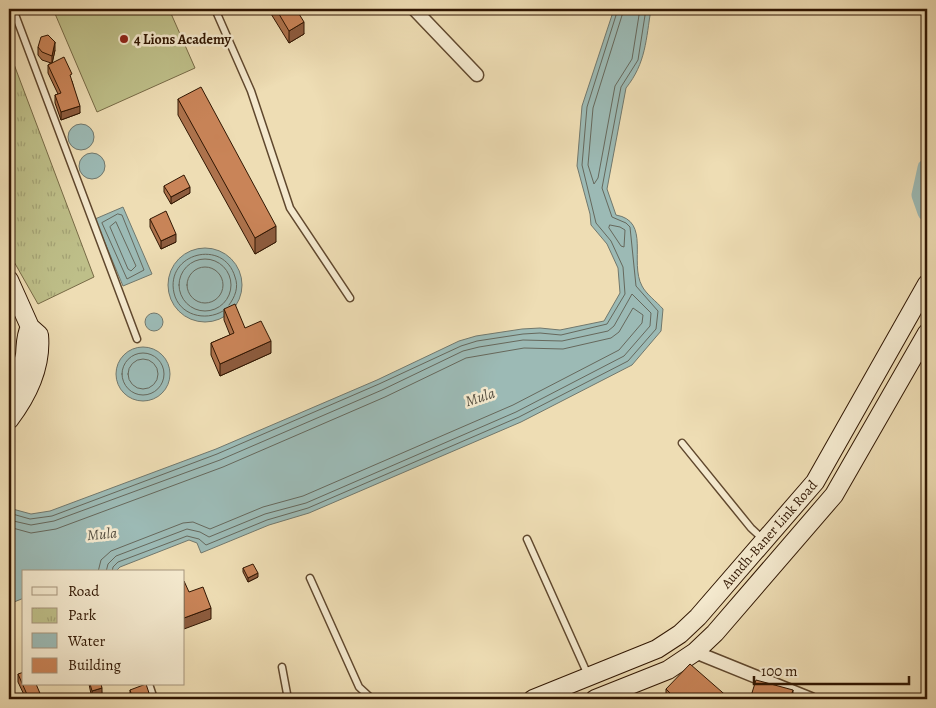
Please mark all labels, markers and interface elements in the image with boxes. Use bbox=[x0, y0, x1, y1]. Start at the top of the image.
place label: 4 Lions Academy bbox=[134, 30, 231, 49]
marker: 4 Lions Academy bbox=[118, 33, 130, 45]
water label: Mula bbox=[463, 383, 497, 411]
street label: Aundh-Baner Link Road bbox=[716, 476, 822, 593]
water label: Mula bbox=[86, 523, 118, 545]
legend bbox=[22, 570, 185, 686]
text: Road bbox=[68, 581, 100, 601]
text: Park bbox=[68, 605, 97, 625]
text: Water bbox=[67, 631, 105, 651]
scale bar bbox=[754, 653, 908, 685]
text: Building bbox=[68, 655, 121, 675]
text: 100 m bbox=[761, 661, 798, 681]

